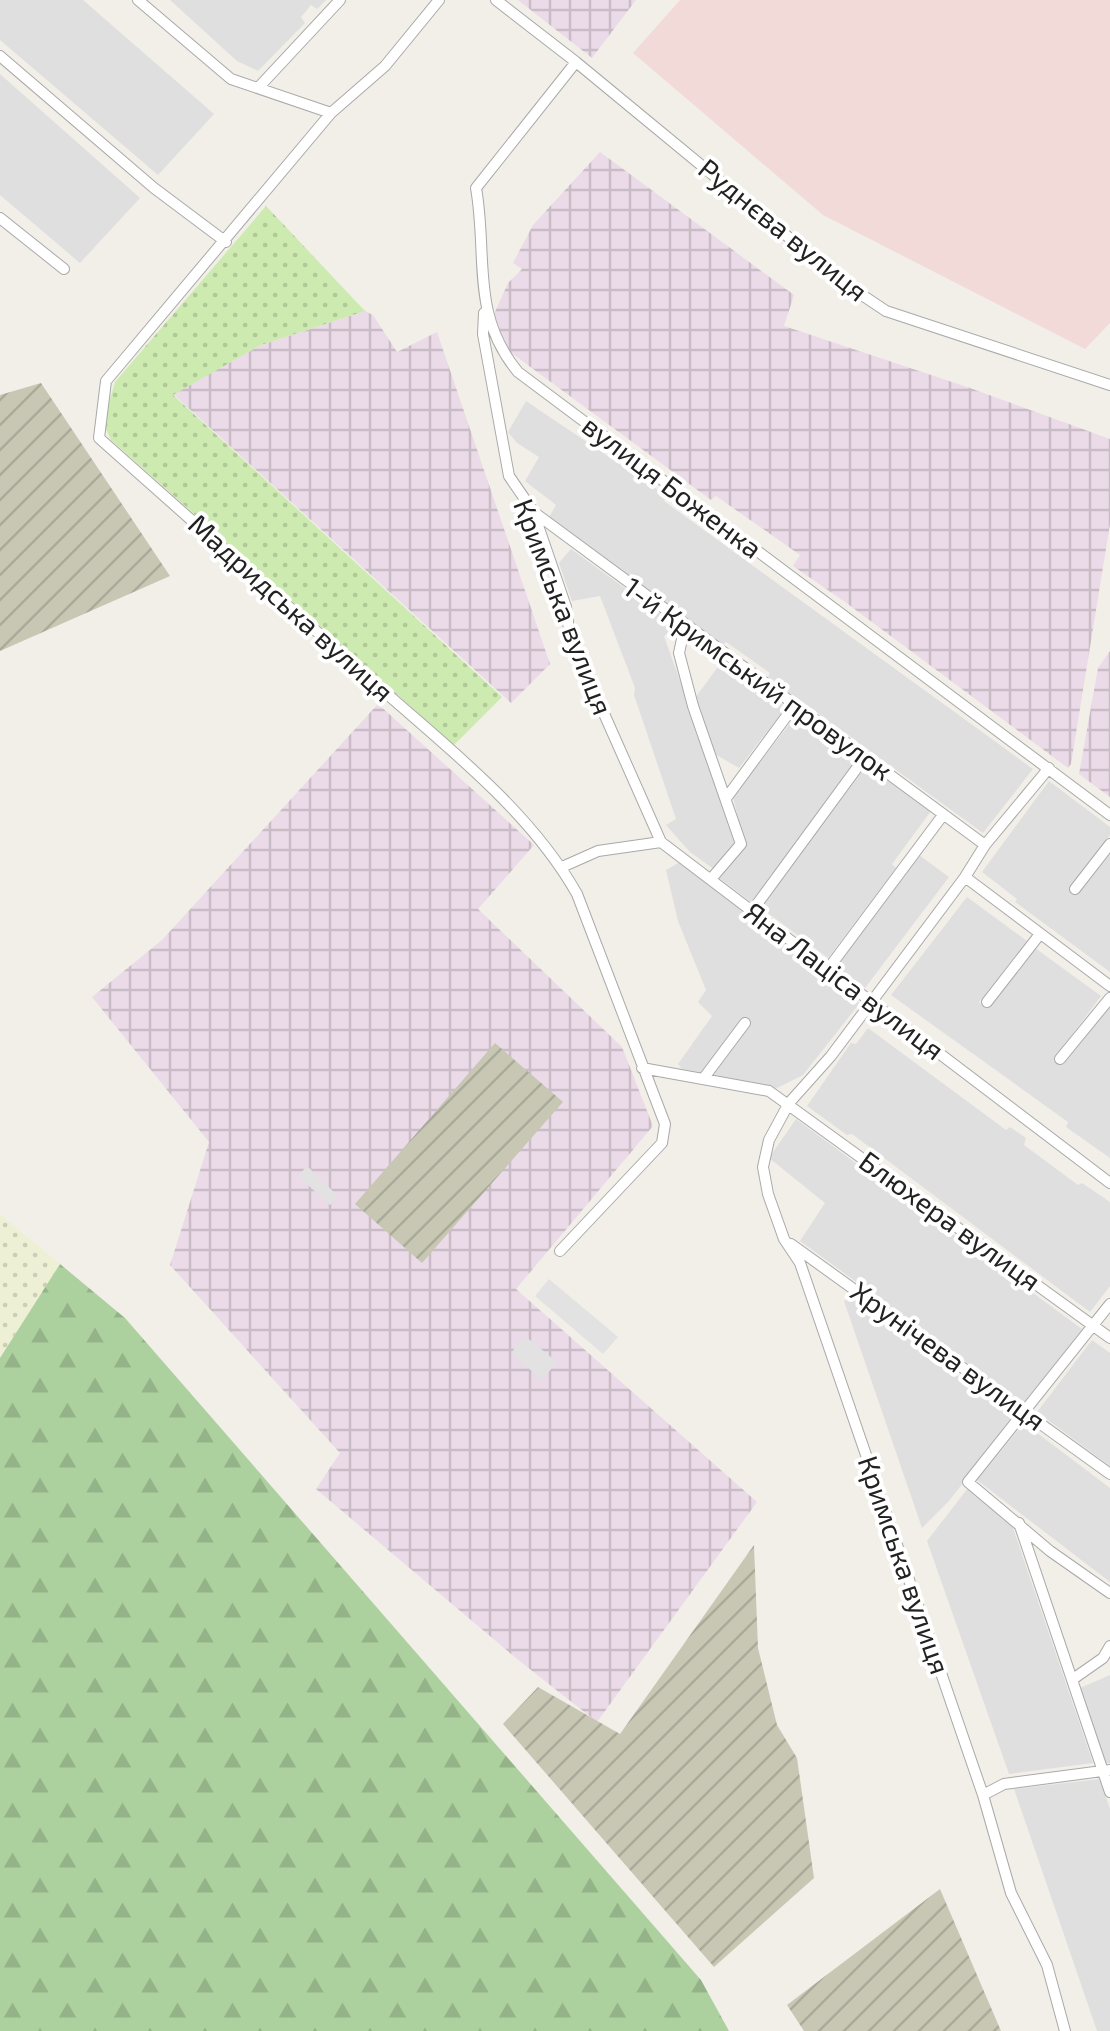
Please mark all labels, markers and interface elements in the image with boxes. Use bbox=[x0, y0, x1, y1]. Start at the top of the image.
street label: Руднєва вулиця bbox=[692, 151, 875, 308]
street label: вулиця Боженка bbox=[576, 408, 769, 565]
street label: Кримська вулиця bbox=[507, 494, 621, 719]
street label: Мадридська вулиця bbox=[182, 506, 401, 708]
street label: 1-й Кримський провулок bbox=[618, 569, 899, 787]
street label: Яна Лаціса вулиця bbox=[738, 894, 951, 1066]
street label: Блюхера вулиця bbox=[853, 1143, 1048, 1297]
street label: Хрунічева вулиця bbox=[845, 1273, 1052, 1437]
street label: Кримська вулиця bbox=[852, 1451, 958, 1678]

